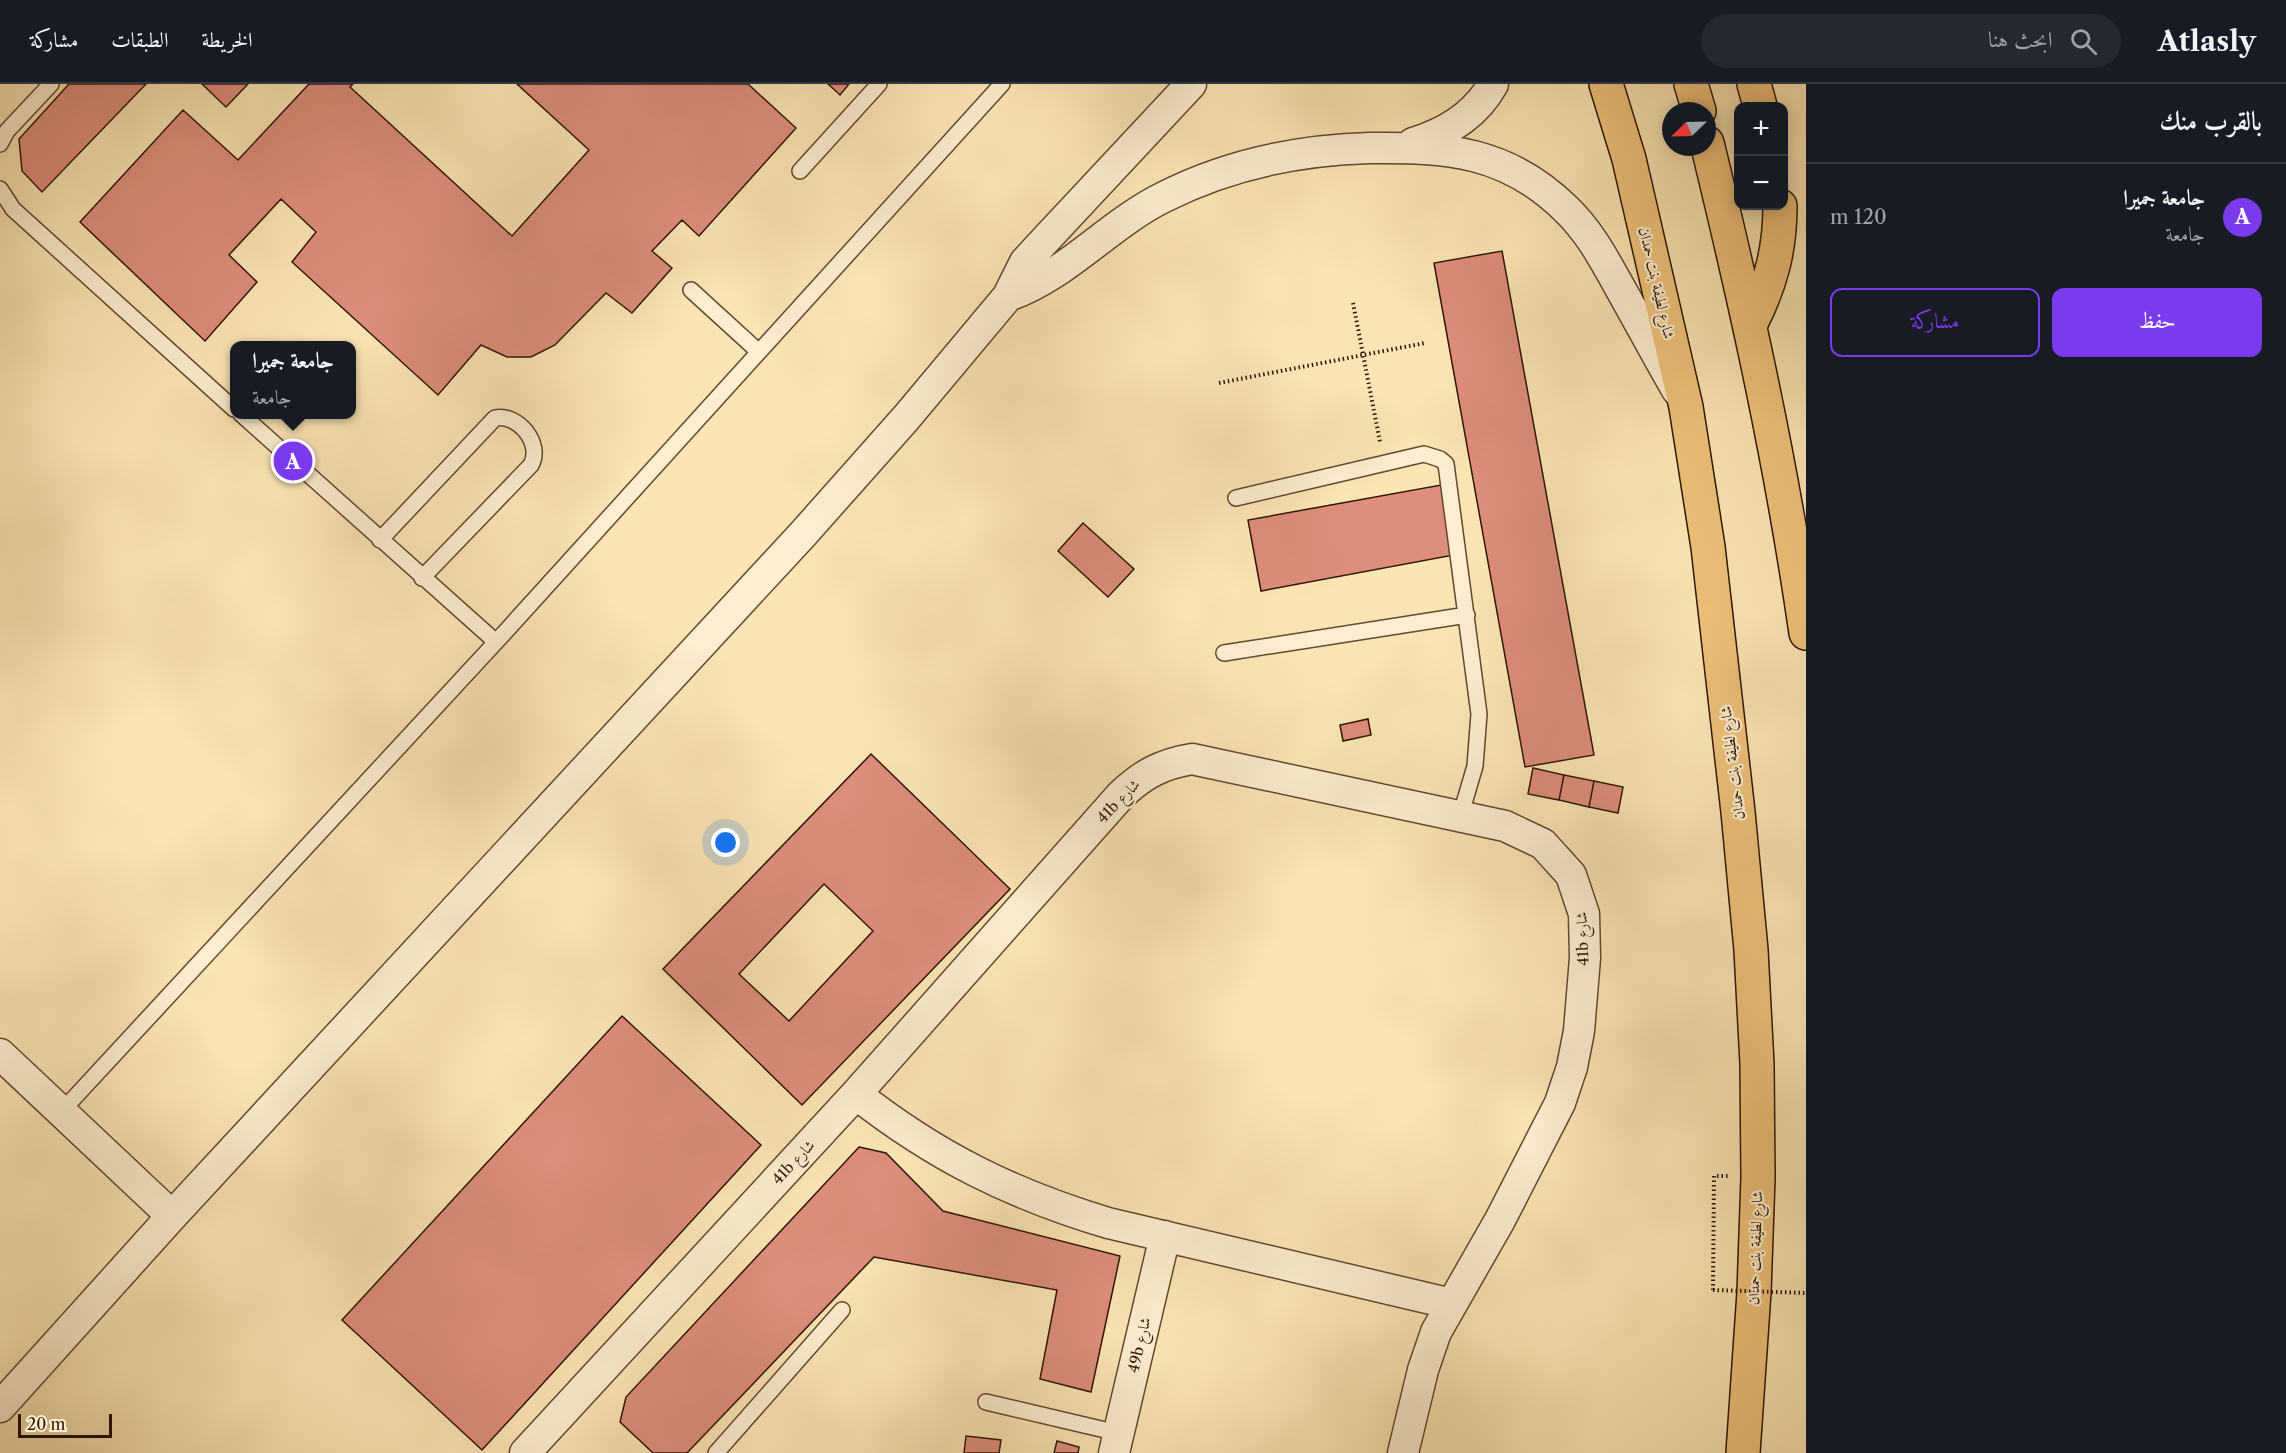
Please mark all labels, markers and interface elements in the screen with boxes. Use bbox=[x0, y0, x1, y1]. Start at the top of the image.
search box bbox=[1701, 14, 2121, 68]
text: Atlasly bbox=[2157, 24, 2256, 58]
icon: search bbox=[2067, 25, 2100, 58]
text: ابحث هنا bbox=[1988, 26, 2052, 53]
text: مشاركة bbox=[30, 27, 78, 52]
text: الطبقات bbox=[111, 27, 168, 52]
text: الخريطة bbox=[201, 27, 253, 52]
north arrow bbox=[1662, 102, 1716, 156]
map controls bbox=[1734, 102, 1788, 210]
button: + bbox=[1734, 102, 1788, 156]
text: بالقرب منك bbox=[2159, 105, 2262, 137]
button: − bbox=[1734, 156, 1788, 210]
text: جامعة جميرا bbox=[2123, 184, 2205, 211]
text: 120 m bbox=[1830, 205, 1887, 229]
text: A bbox=[2235, 205, 2250, 229]
text: جامعة bbox=[2166, 222, 2205, 246]
street label: شارع لطيفة بنت حمدان bbox=[1631, 225, 1679, 342]
button: مشاركة bbox=[1830, 288, 2040, 357]
button: حفظ bbox=[2052, 288, 2262, 357]
popup bbox=[230, 341, 356, 419]
text: جامعة جميرا bbox=[252, 347, 334, 374]
text: جامعة bbox=[252, 385, 292, 409]
pin: A bbox=[274, 438, 312, 484]
street label: شارع لطيفة بنت حمدان bbox=[1716, 705, 1752, 821]
street label: 41b شارع bbox=[1092, 775, 1146, 830]
your location bbox=[711, 828, 740, 857]
street label: 41b شارع bbox=[1572, 912, 1596, 966]
street label: 41b شارع bbox=[768, 1136, 821, 1191]
street label: شارع لطيفة بنت حمدان bbox=[1744, 1191, 1770, 1306]
street label: 49b شارع bbox=[1123, 1315, 1159, 1376]
scale bar bbox=[18, 1411, 112, 1438]
text: 20 m bbox=[27, 1414, 66, 1434]

